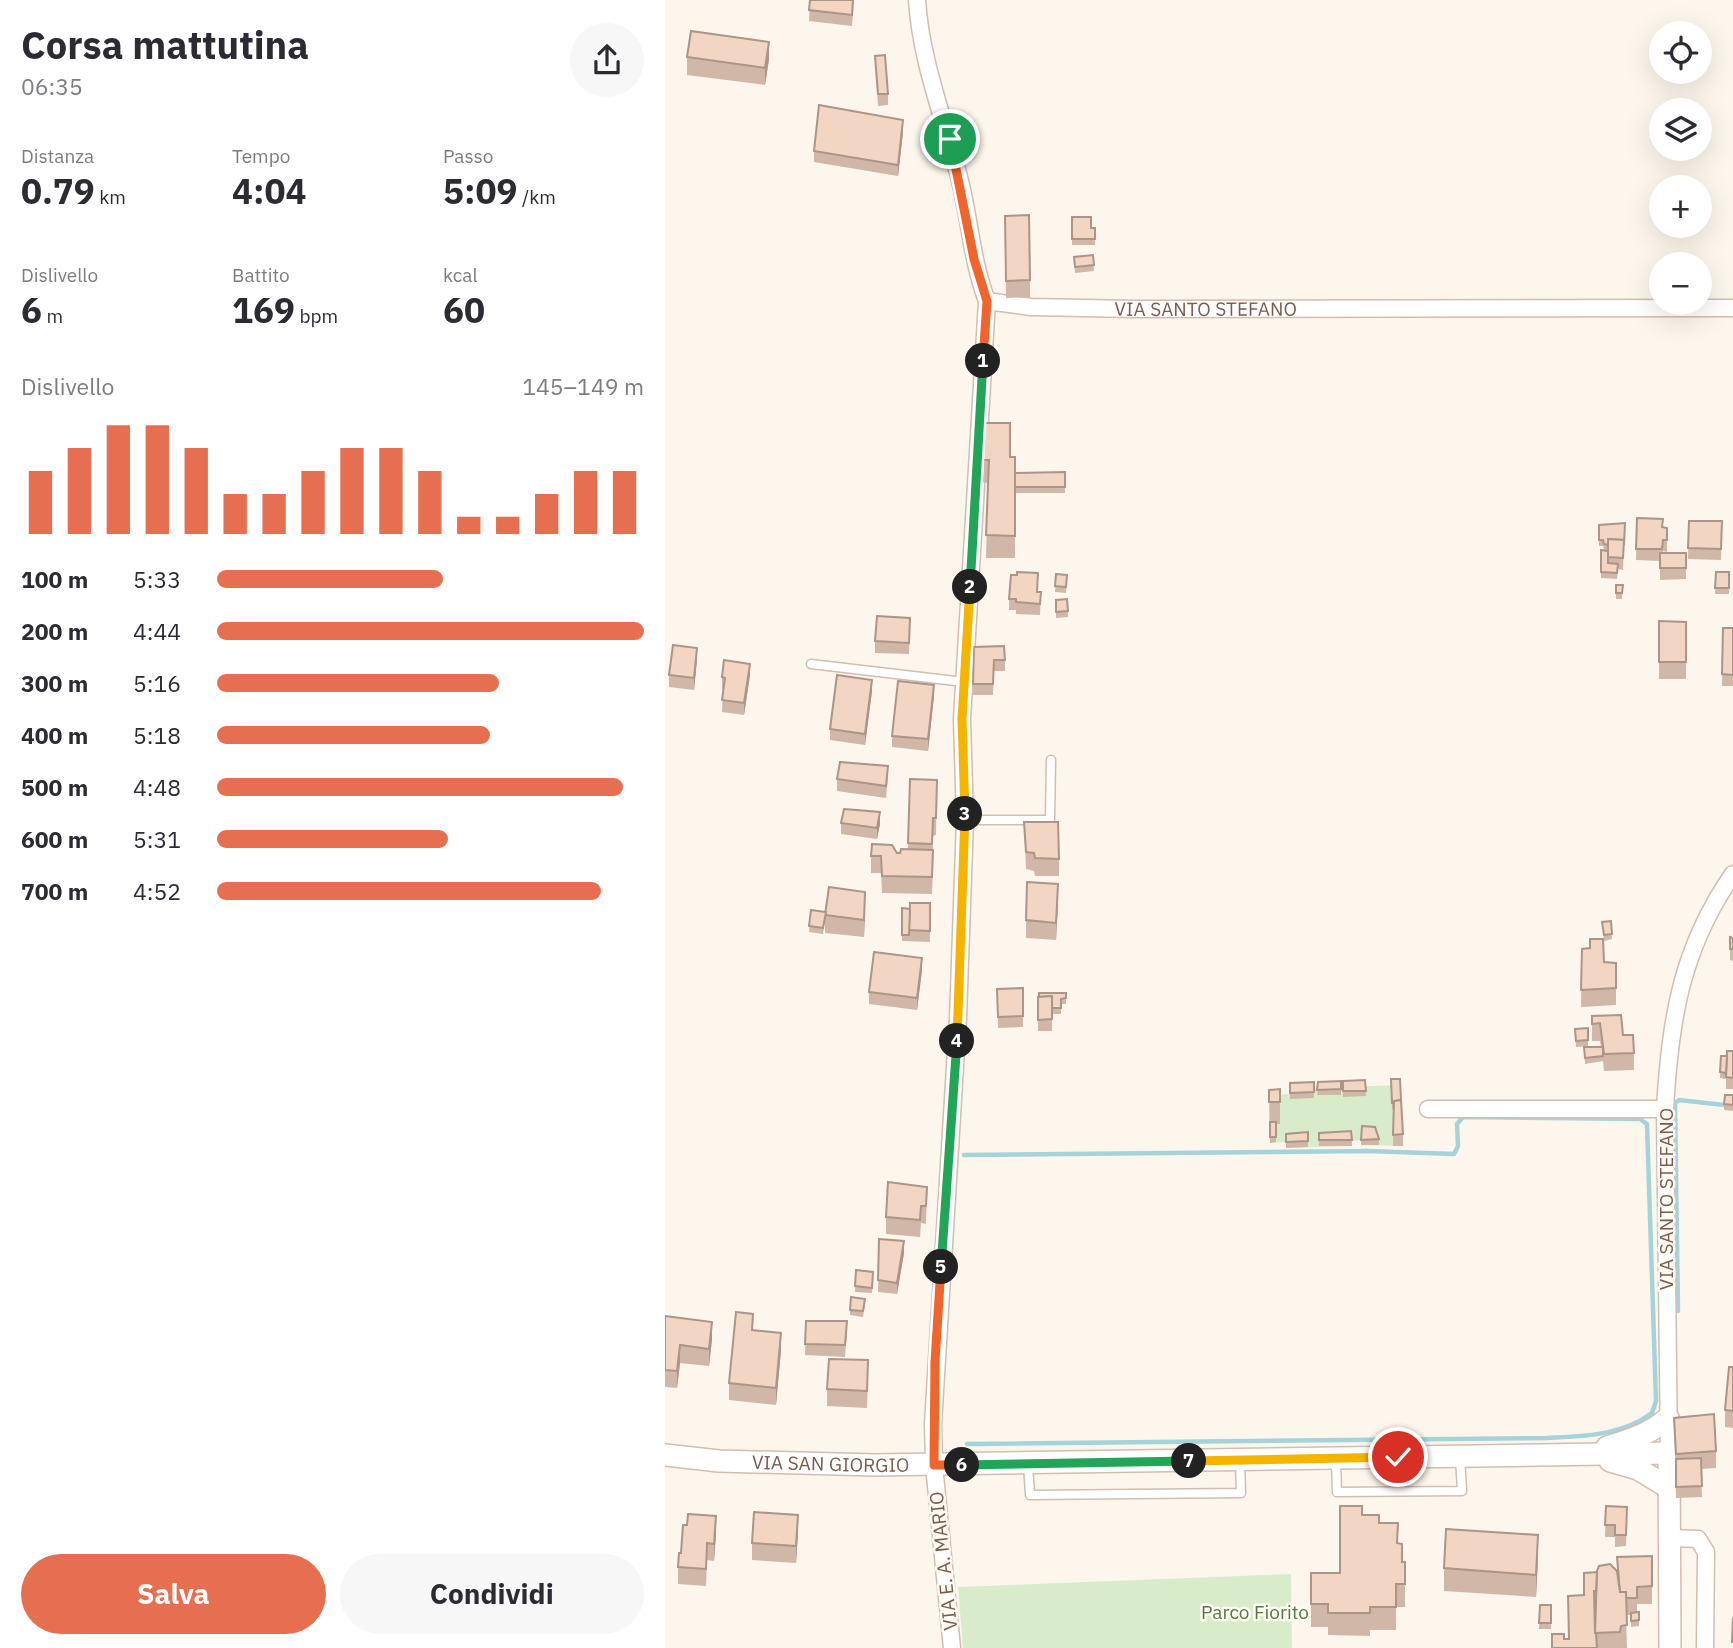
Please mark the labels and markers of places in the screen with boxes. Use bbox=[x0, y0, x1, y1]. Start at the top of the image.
pin bbox=[920, 109, 980, 169]
pin: 1 bbox=[965, 344, 1001, 378]
pin: 2 bbox=[953, 570, 987, 604]
pin: 3 bbox=[947, 796, 983, 832]
pin: 4 bbox=[939, 1024, 975, 1058]
pin: 5 bbox=[923, 1250, 959, 1284]
pin bbox=[1368, 1427, 1428, 1487]
pin: 7 bbox=[1171, 1444, 1207, 1478]
pin: 6 bbox=[945, 1448, 979, 1482]

